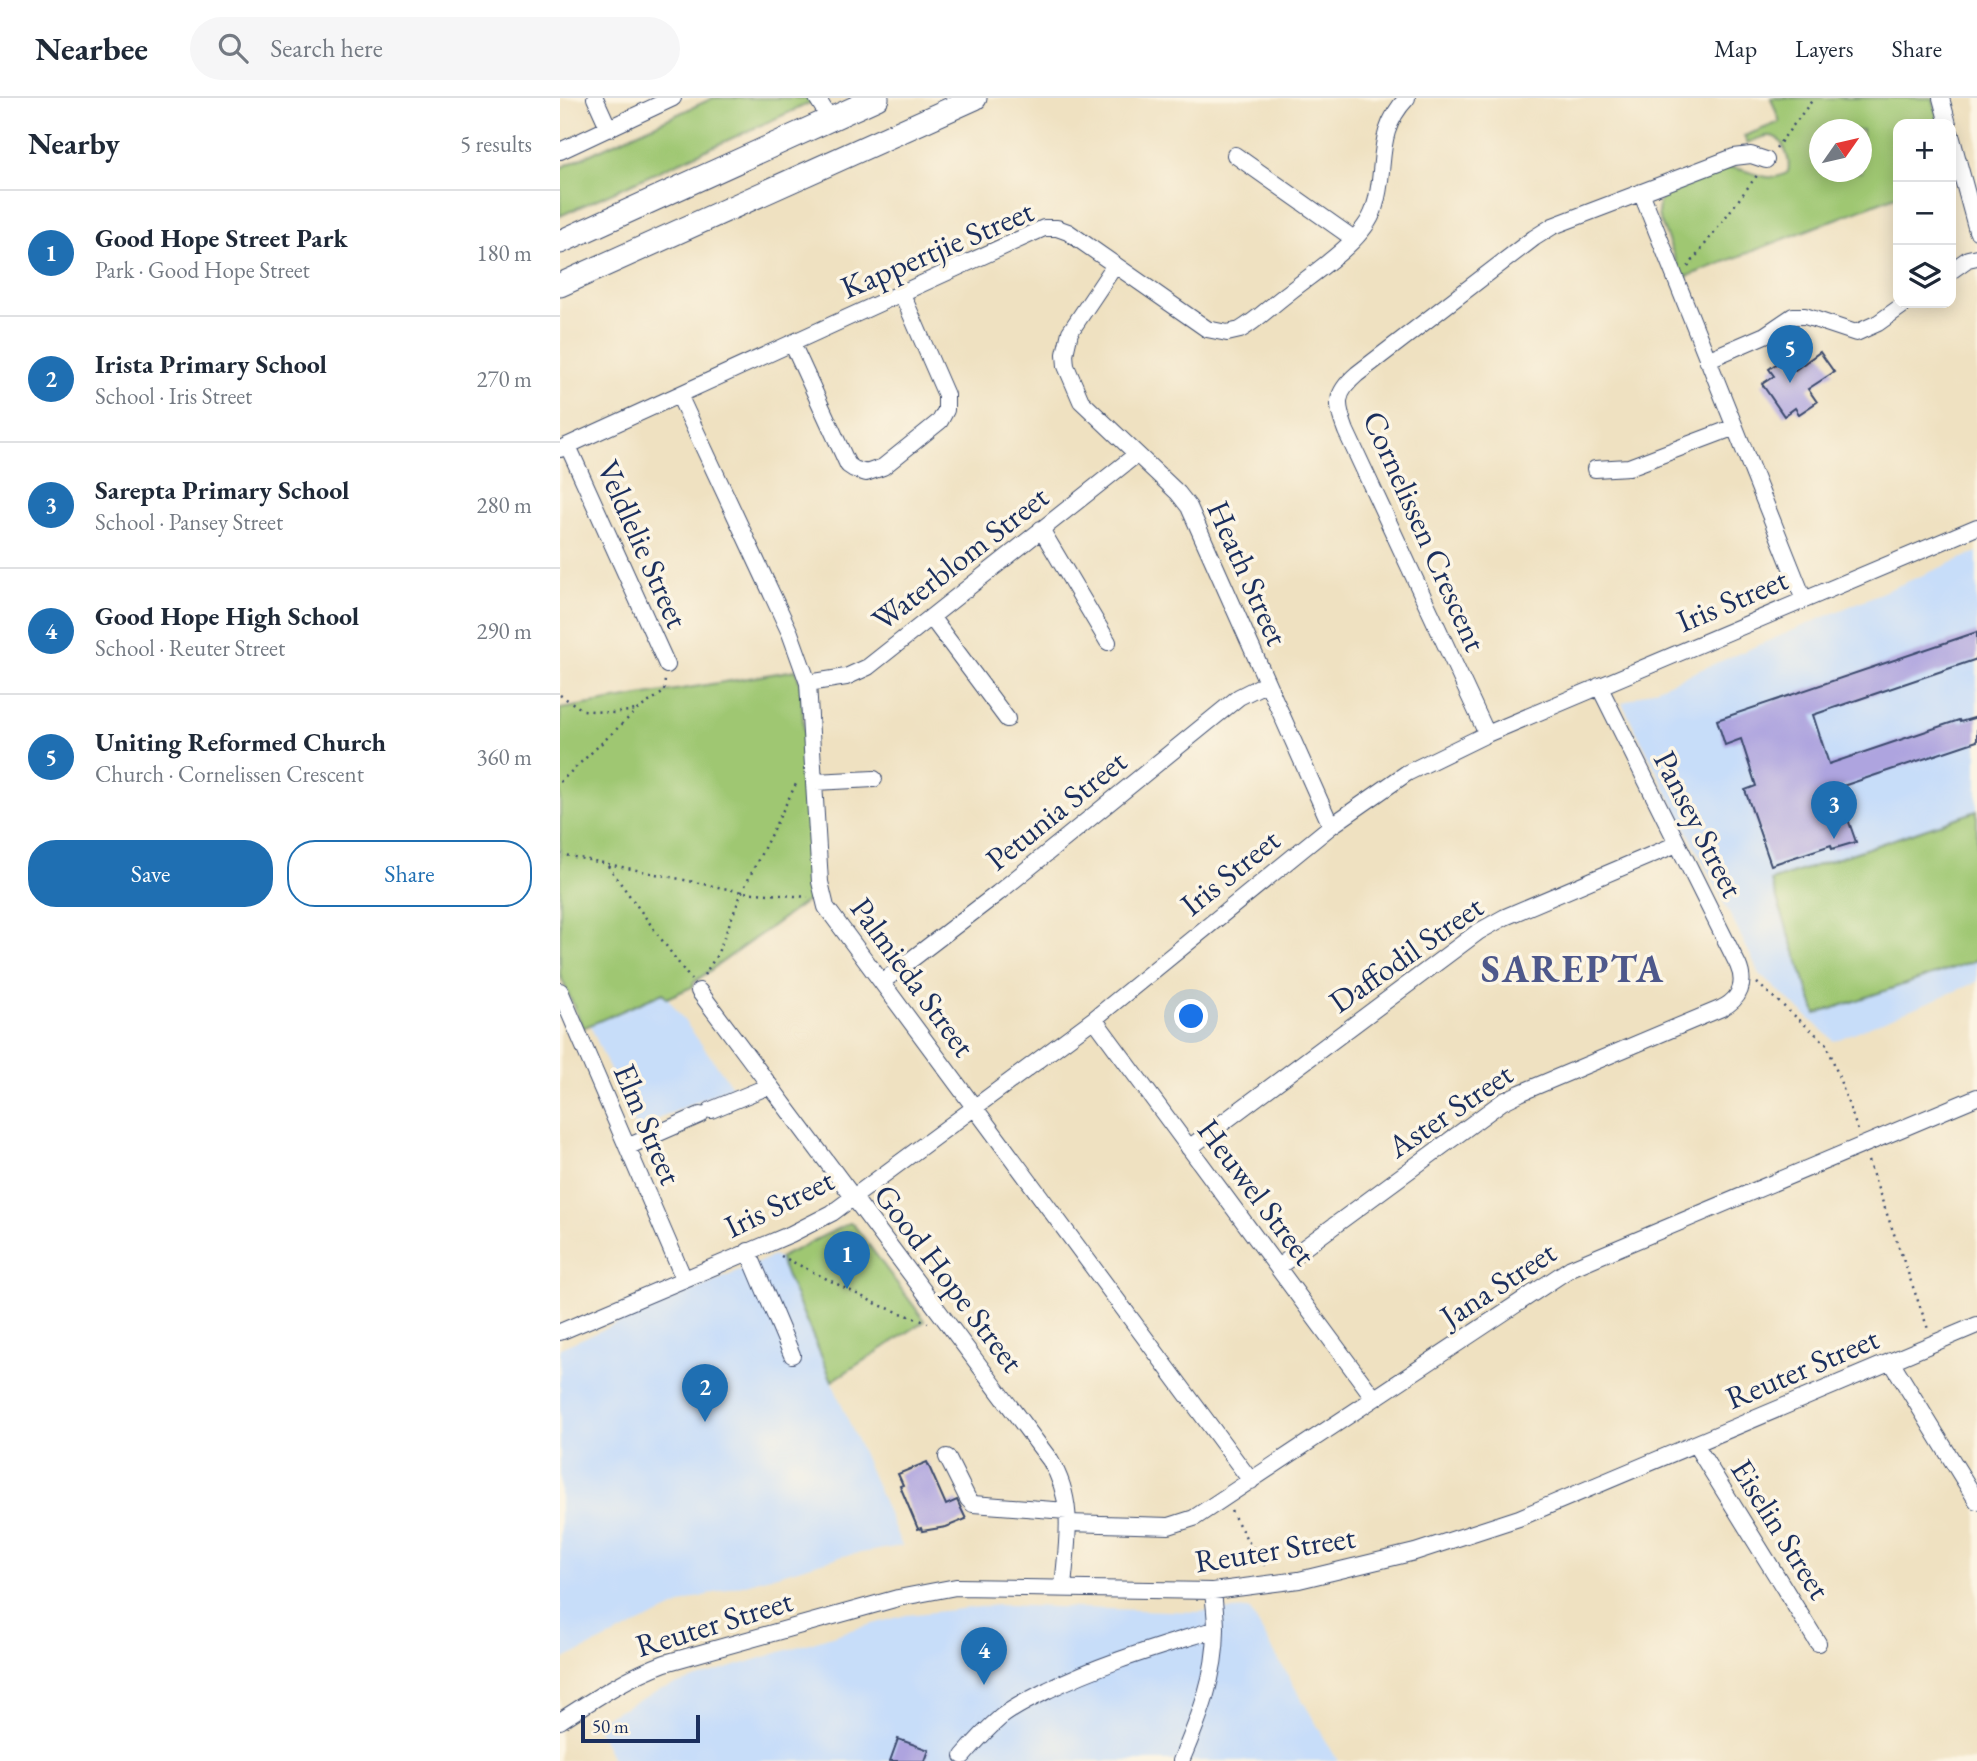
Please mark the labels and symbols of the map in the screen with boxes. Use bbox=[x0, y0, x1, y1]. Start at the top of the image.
north arrow bbox=[1809, 119, 1872, 182]
street label: Kappertjie Street bbox=[834, 190, 1040, 308]
pin: 5 bbox=[1767, 325, 1813, 383]
street label: Cornelissen Crescent bbox=[1353, 404, 1497, 658]
street label: Veldlelie Street bbox=[587, 453, 699, 635]
street label: Waterblom Street bbox=[863, 476, 1057, 640]
street label: Heath Street bbox=[1197, 494, 1299, 652]
street label: Iris Street bbox=[1670, 558, 1794, 642]
street label: Petunia Street bbox=[977, 740, 1135, 880]
street label: Pansey Street bbox=[1644, 744, 1754, 904]
pin: 3 bbox=[1811, 781, 1857, 839]
street label: Iris Street bbox=[1172, 819, 1288, 925]
street label: Daffodil Street bbox=[1321, 886, 1491, 1022]
street label: Palmieda Street bbox=[841, 889, 985, 1065]
district label: SAREPTA bbox=[1481, 944, 1665, 993]
your location bbox=[1174, 999, 1208, 1033]
street label: Aster Street bbox=[1378, 1053, 1521, 1168]
street label: Elm Street bbox=[604, 1057, 692, 1191]
street label: Heuwel Street bbox=[1188, 1110, 1326, 1274]
street label: Iris Street bbox=[717, 1159, 841, 1247]
street label: Good Hope Street bbox=[864, 1175, 1034, 1381]
pin: 1 bbox=[824, 1231, 870, 1289]
street label: Jana Street bbox=[1430, 1231, 1564, 1339]
street label: Reuter Street bbox=[1719, 1317, 1885, 1419]
pin: 2 bbox=[682, 1364, 728, 1422]
street label: Eiselin Street bbox=[1721, 1451, 1841, 1607]
street label: Reuter Street bbox=[1192, 1516, 1358, 1582]
street label: Reuter Street bbox=[630, 1579, 798, 1667]
pin: 4 bbox=[961, 1627, 1007, 1685]
scale bar bbox=[581, 1712, 700, 1744]

